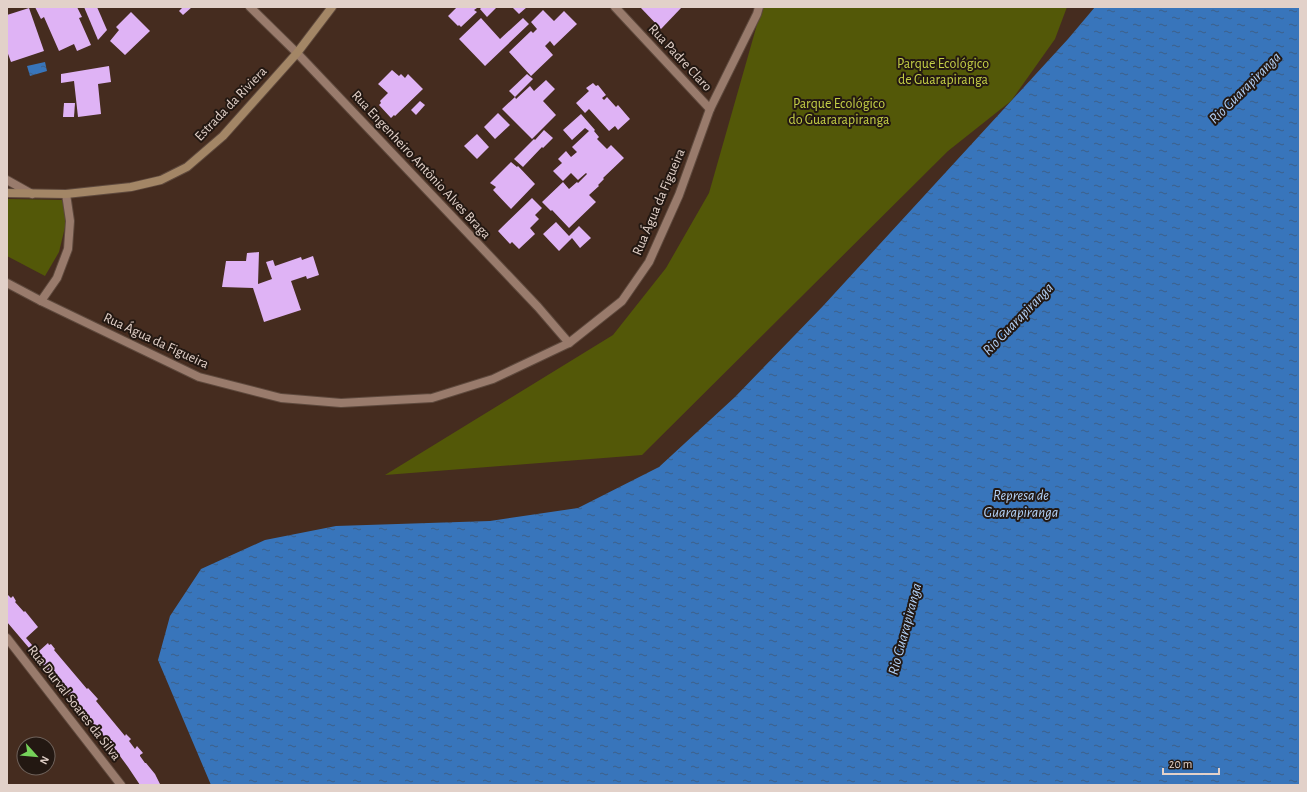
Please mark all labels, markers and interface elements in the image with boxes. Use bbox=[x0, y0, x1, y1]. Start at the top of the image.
street label: Rua Padre Claro bbox=[646, 22, 714, 94]
water label: Rio Guarapiranga bbox=[1206, 49, 1284, 127]
park label: Parque Ecológico de Guarapiranga bbox=[897, 57, 989, 87]
street label: Estrada da Riviera bbox=[192, 64, 270, 144]
street label: Rua Engenheiro Antônio Alves Braga bbox=[349, 88, 494, 242]
park label: Parque Ecológico do Guararapiranga bbox=[788, 97, 890, 127]
street label: Rua Água da Figueira bbox=[627, 145, 688, 257]
water label: Rio Guarapiranga bbox=[980, 280, 1056, 358]
street label: Rua Água da Figueira bbox=[101, 308, 213, 372]
water label: Represa de Guarapiranga bbox=[984, 488, 1058, 520]
water label: Rio Guarapiranga bbox=[886, 581, 924, 677]
street label: Rua Durval Soares da Silva bbox=[25, 643, 123, 764]
north arrow bbox=[16, 736, 56, 776]
scale bar bbox=[1163, 750, 1219, 776]
text: N bbox=[38, 754, 51, 766]
text: 20 m bbox=[1169, 758, 1192, 770]

